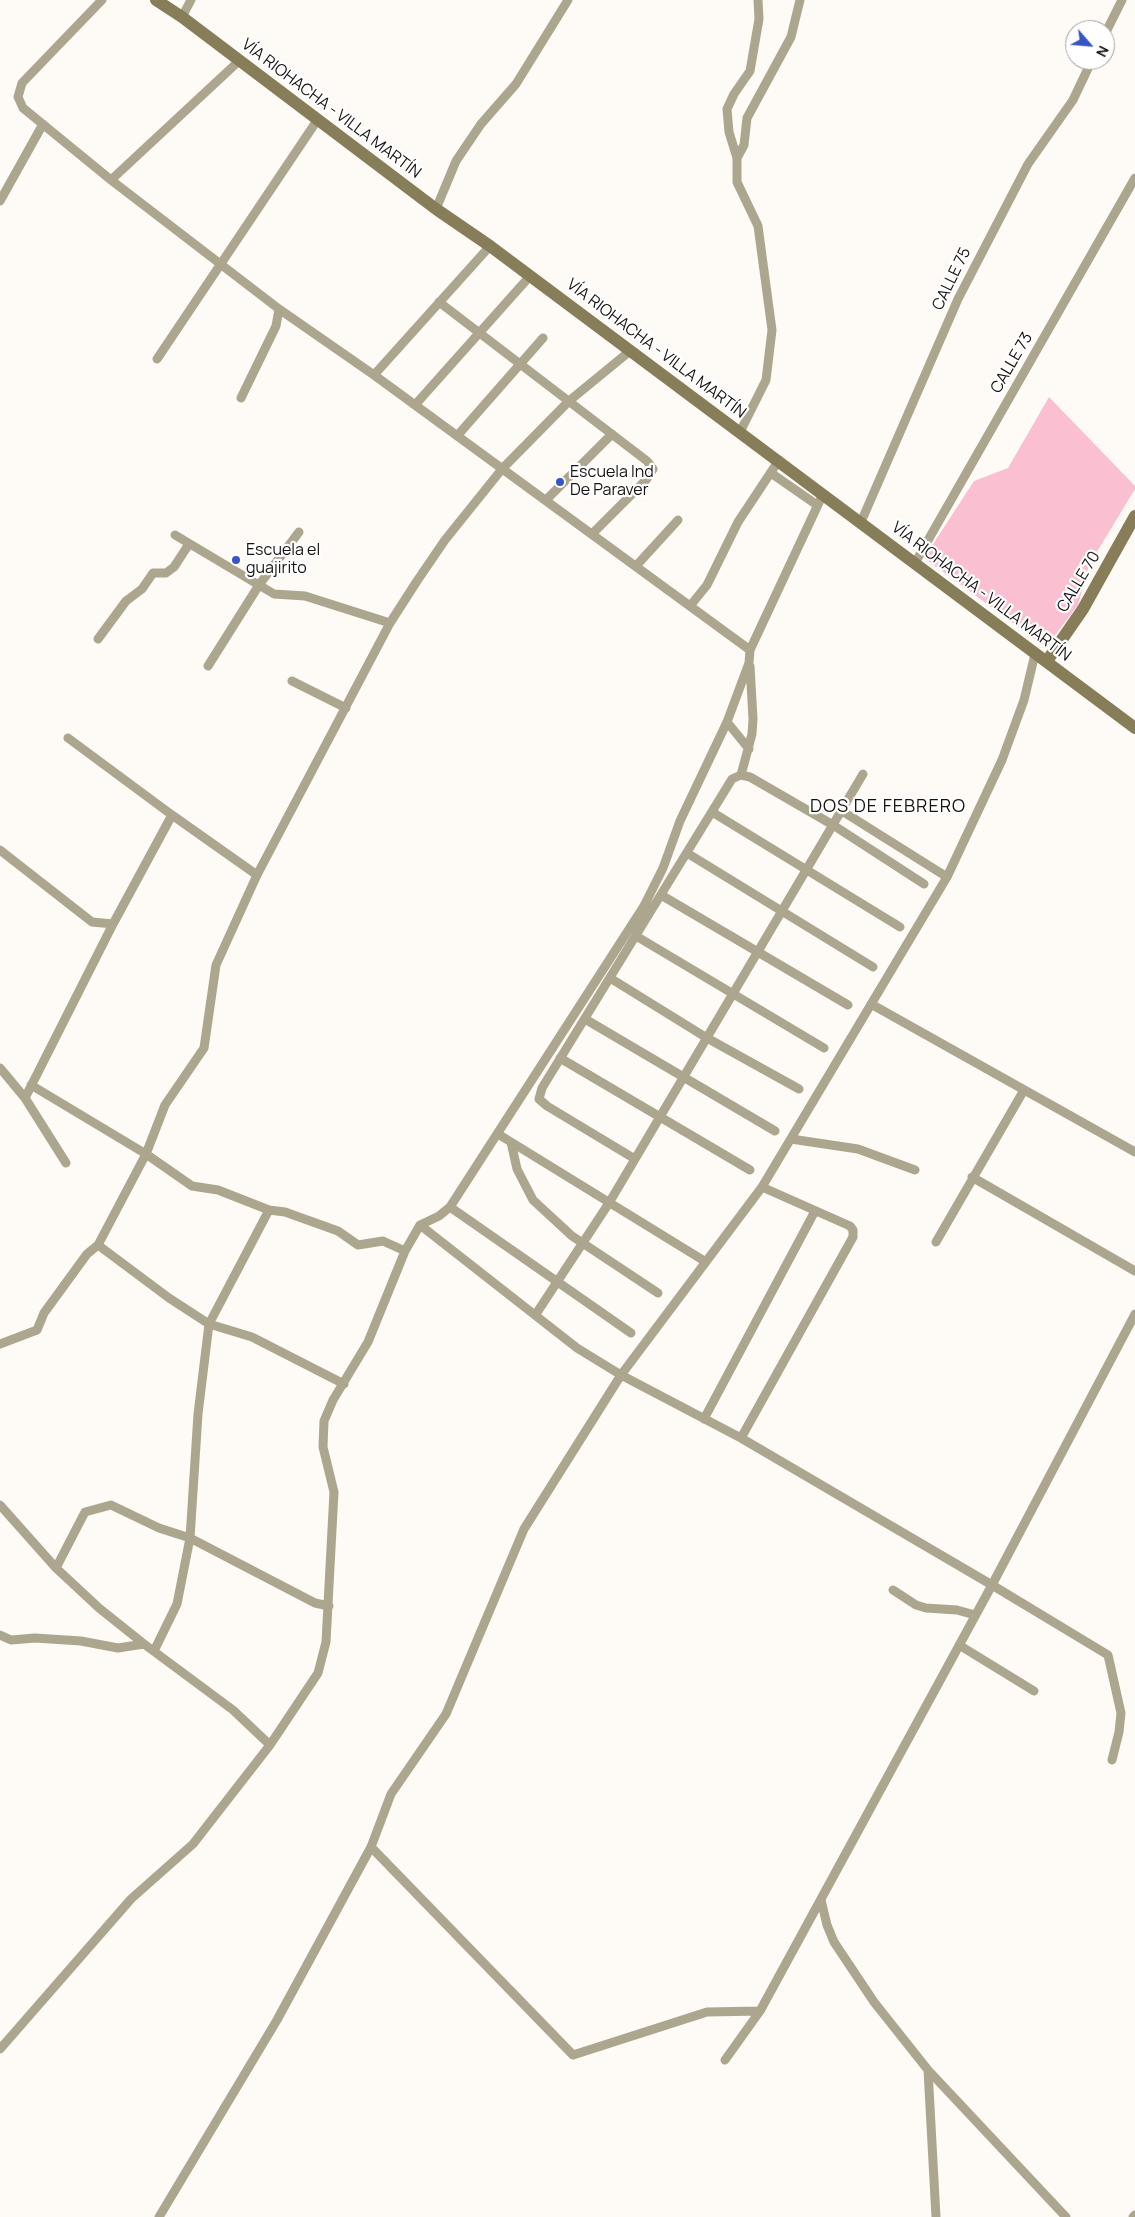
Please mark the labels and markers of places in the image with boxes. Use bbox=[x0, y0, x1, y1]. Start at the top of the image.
place label: Escuela Ind De Paraver bbox=[570, 463, 654, 501]
marker: Escuela Ind De Paraver bbox=[554, 476, 566, 488]
place label: Escuela el guajirito bbox=[246, 541, 320, 579]
marker: Escuela el guajirito bbox=[230, 554, 242, 566]

